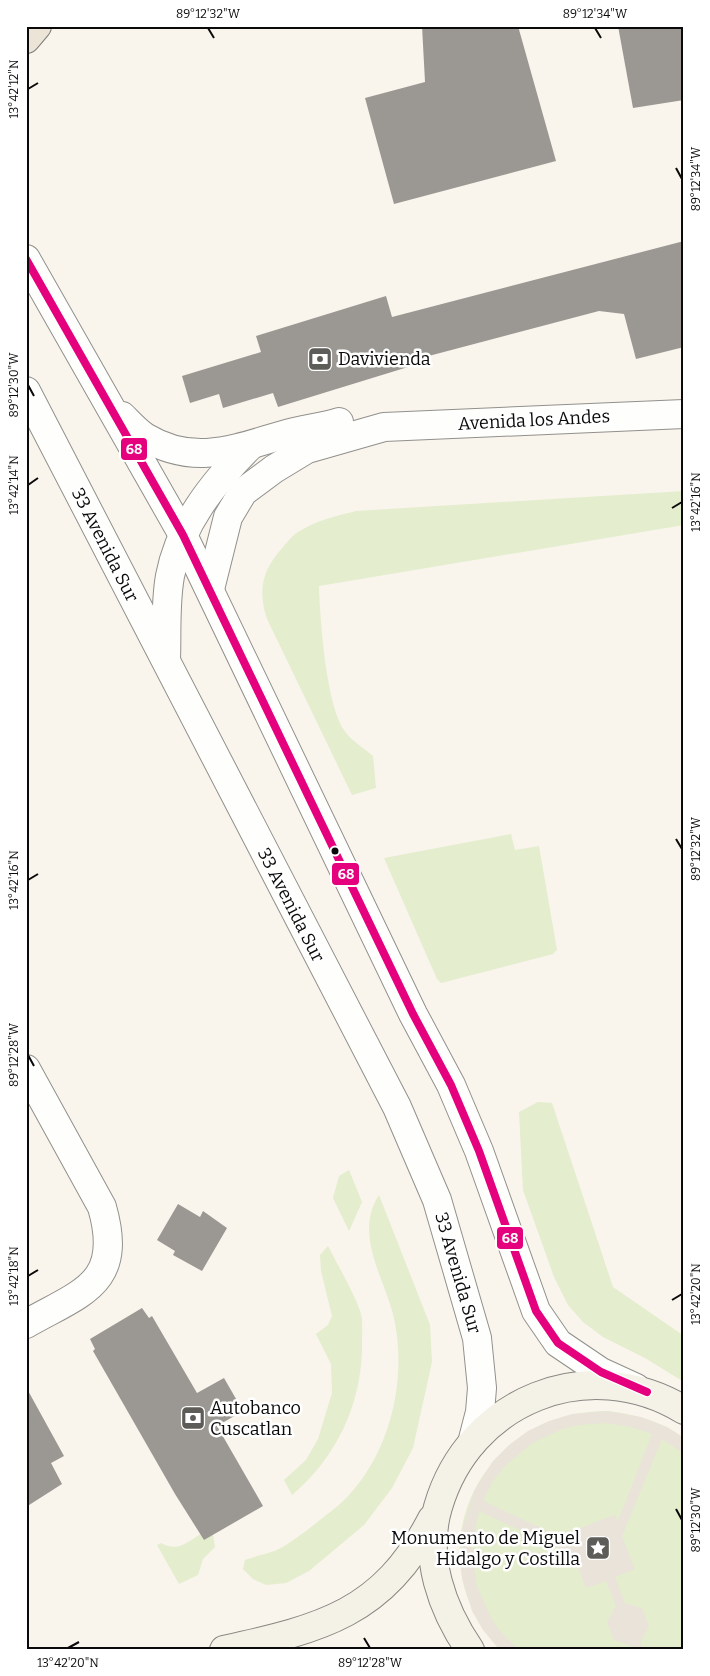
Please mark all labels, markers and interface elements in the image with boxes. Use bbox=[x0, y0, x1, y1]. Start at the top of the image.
text: 89°12'32"W bbox=[176, 7, 241, 21]
text: 89°12'34"W bbox=[563, 7, 628, 21]
text: 13°42'12"N bbox=[7, 59, 21, 118]
text: 89°12'34"W bbox=[689, 146, 703, 211]
bank icon: Davivienda bbox=[307, 346, 333, 372]
place label: Davivienda bbox=[338, 348, 431, 370]
text: 89°12'30"W bbox=[7, 352, 21, 418]
street label: Avenida los Andes bbox=[457, 405, 611, 435]
line badge: 68 bbox=[120, 437, 148, 461]
text: 68 bbox=[126, 441, 142, 458]
text: 13°42'14"N bbox=[7, 455, 21, 515]
text: 13°42'16"N bbox=[689, 472, 703, 532]
street label: 33 Avenida Sur bbox=[67, 484, 143, 606]
text: 89°12'32"W bbox=[689, 816, 703, 881]
street label: 33 Avenida Sur bbox=[253, 844, 329, 966]
unlabelled marker bbox=[330, 846, 340, 856]
text: 13°42'16"N bbox=[7, 850, 21, 910]
line badge: 68 bbox=[331, 862, 360, 886]
text: 68 bbox=[338, 866, 354, 883]
text: 89°12'28"W bbox=[7, 1022, 21, 1087]
street label: 33 Avenida Sur bbox=[430, 1210, 486, 1336]
line badge: 68 bbox=[496, 1226, 524, 1250]
text: 68 bbox=[502, 1230, 518, 1247]
text: 13°42'18"N bbox=[7, 1246, 21, 1306]
text: 13°42'20"N bbox=[689, 1263, 703, 1325]
place label: Autobanco Cuscatlan bbox=[210, 1397, 301, 1440]
bank icon: Autobanco Cuscatlan bbox=[180, 1405, 206, 1431]
text: 89°12'30"W bbox=[689, 1487, 703, 1553]
place label: Monumento de Miguel Hidalgo y Costilla bbox=[391, 1527, 580, 1570]
place icon: Monumento de Miguel Hidalgo y Costilla bbox=[585, 1535, 611, 1561]
text: 13°42'20"N bbox=[37, 1656, 99, 1670]
text: 89°12'28"W bbox=[338, 1656, 403, 1670]

